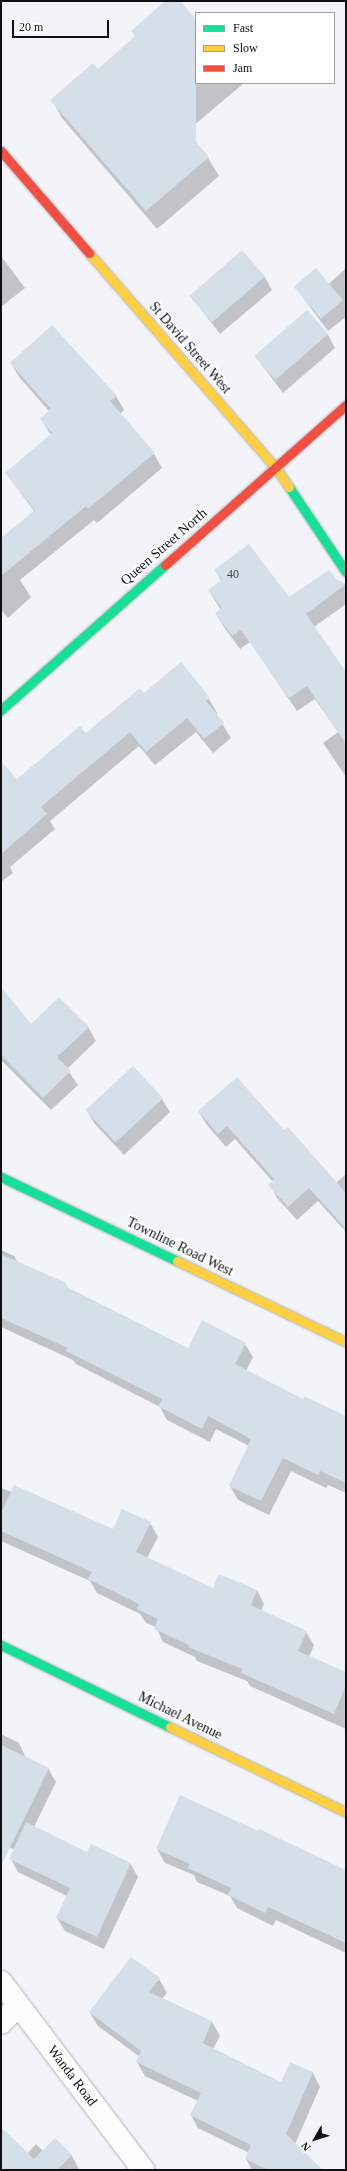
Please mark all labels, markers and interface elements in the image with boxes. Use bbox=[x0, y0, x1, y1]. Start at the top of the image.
scale bar bbox=[14, 12, 111, 38]
legend bbox=[195, 12, 335, 84]
text: 20 m bbox=[19, 20, 43, 34]
text: Fast bbox=[233, 21, 253, 35]
text: Slow bbox=[233, 41, 258, 55]
text: Jam bbox=[233, 61, 252, 75]
street label: St David Street West bbox=[145, 298, 235, 398]
street label: Queen Street North bbox=[117, 505, 211, 589]
house number: 40 bbox=[227, 568, 239, 582]
street label: Townline Road West bbox=[124, 1214, 236, 1280]
street label: Michael Avenue bbox=[135, 1688, 225, 1744]
street label: Wanda Road bbox=[44, 2042, 100, 2110]
north arrow bbox=[295, 2119, 335, 2159]
text: N bbox=[299, 2140, 313, 2153]

